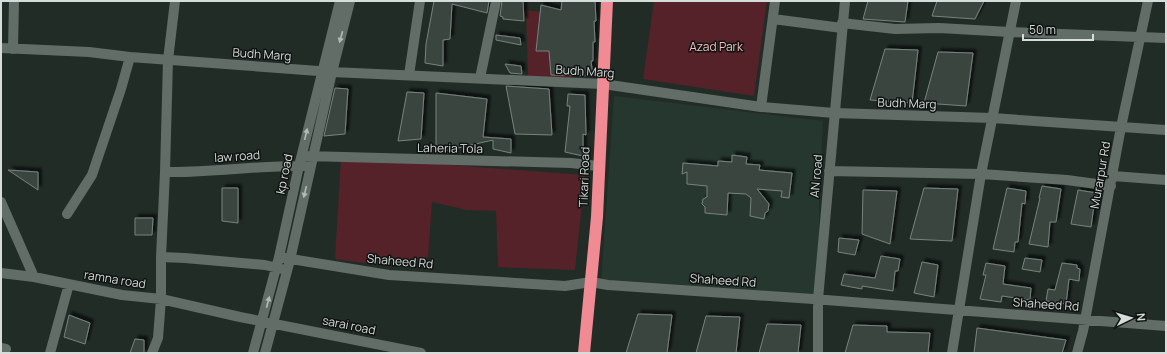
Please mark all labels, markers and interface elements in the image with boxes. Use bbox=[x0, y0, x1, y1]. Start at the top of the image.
scale bar bbox=[1023, 16, 1093, 42]
text: 50 m bbox=[1029, 21, 1056, 38]
one-way arrow bbox=[338, 31, 344, 43]
park label: Azad Park bbox=[689, 38, 744, 55]
street label: Budh Marg bbox=[232, 43, 292, 65]
street label: Budh Marg bbox=[555, 60, 615, 82]
street label: Budh Marg bbox=[877, 93, 937, 113]
one-way arrow bbox=[304, 128, 310, 141]
street label: Laheria Tola bbox=[417, 139, 483, 157]
street label: Murarpur Rd bbox=[1086, 140, 1114, 210]
street label: law road bbox=[214, 146, 260, 166]
street label: Tikari Road bbox=[574, 146, 594, 208]
street label: kp road bbox=[271, 152, 297, 196]
street label: AN road bbox=[806, 154, 826, 198]
one-way arrow bbox=[302, 186, 308, 199]
street label: Shaheed Rd bbox=[366, 250, 434, 272]
street label: ramna road bbox=[83, 266, 147, 292]
street label: Shaheed Rd bbox=[689, 269, 757, 291]
street label: Shaheed Rd bbox=[1012, 293, 1080, 315]
one-way arrow bbox=[265, 296, 271, 308]
north arrow bbox=[1111, 298, 1151, 338]
street label: sarai road bbox=[321, 312, 377, 338]
text: N bbox=[1134, 312, 1149, 322]

